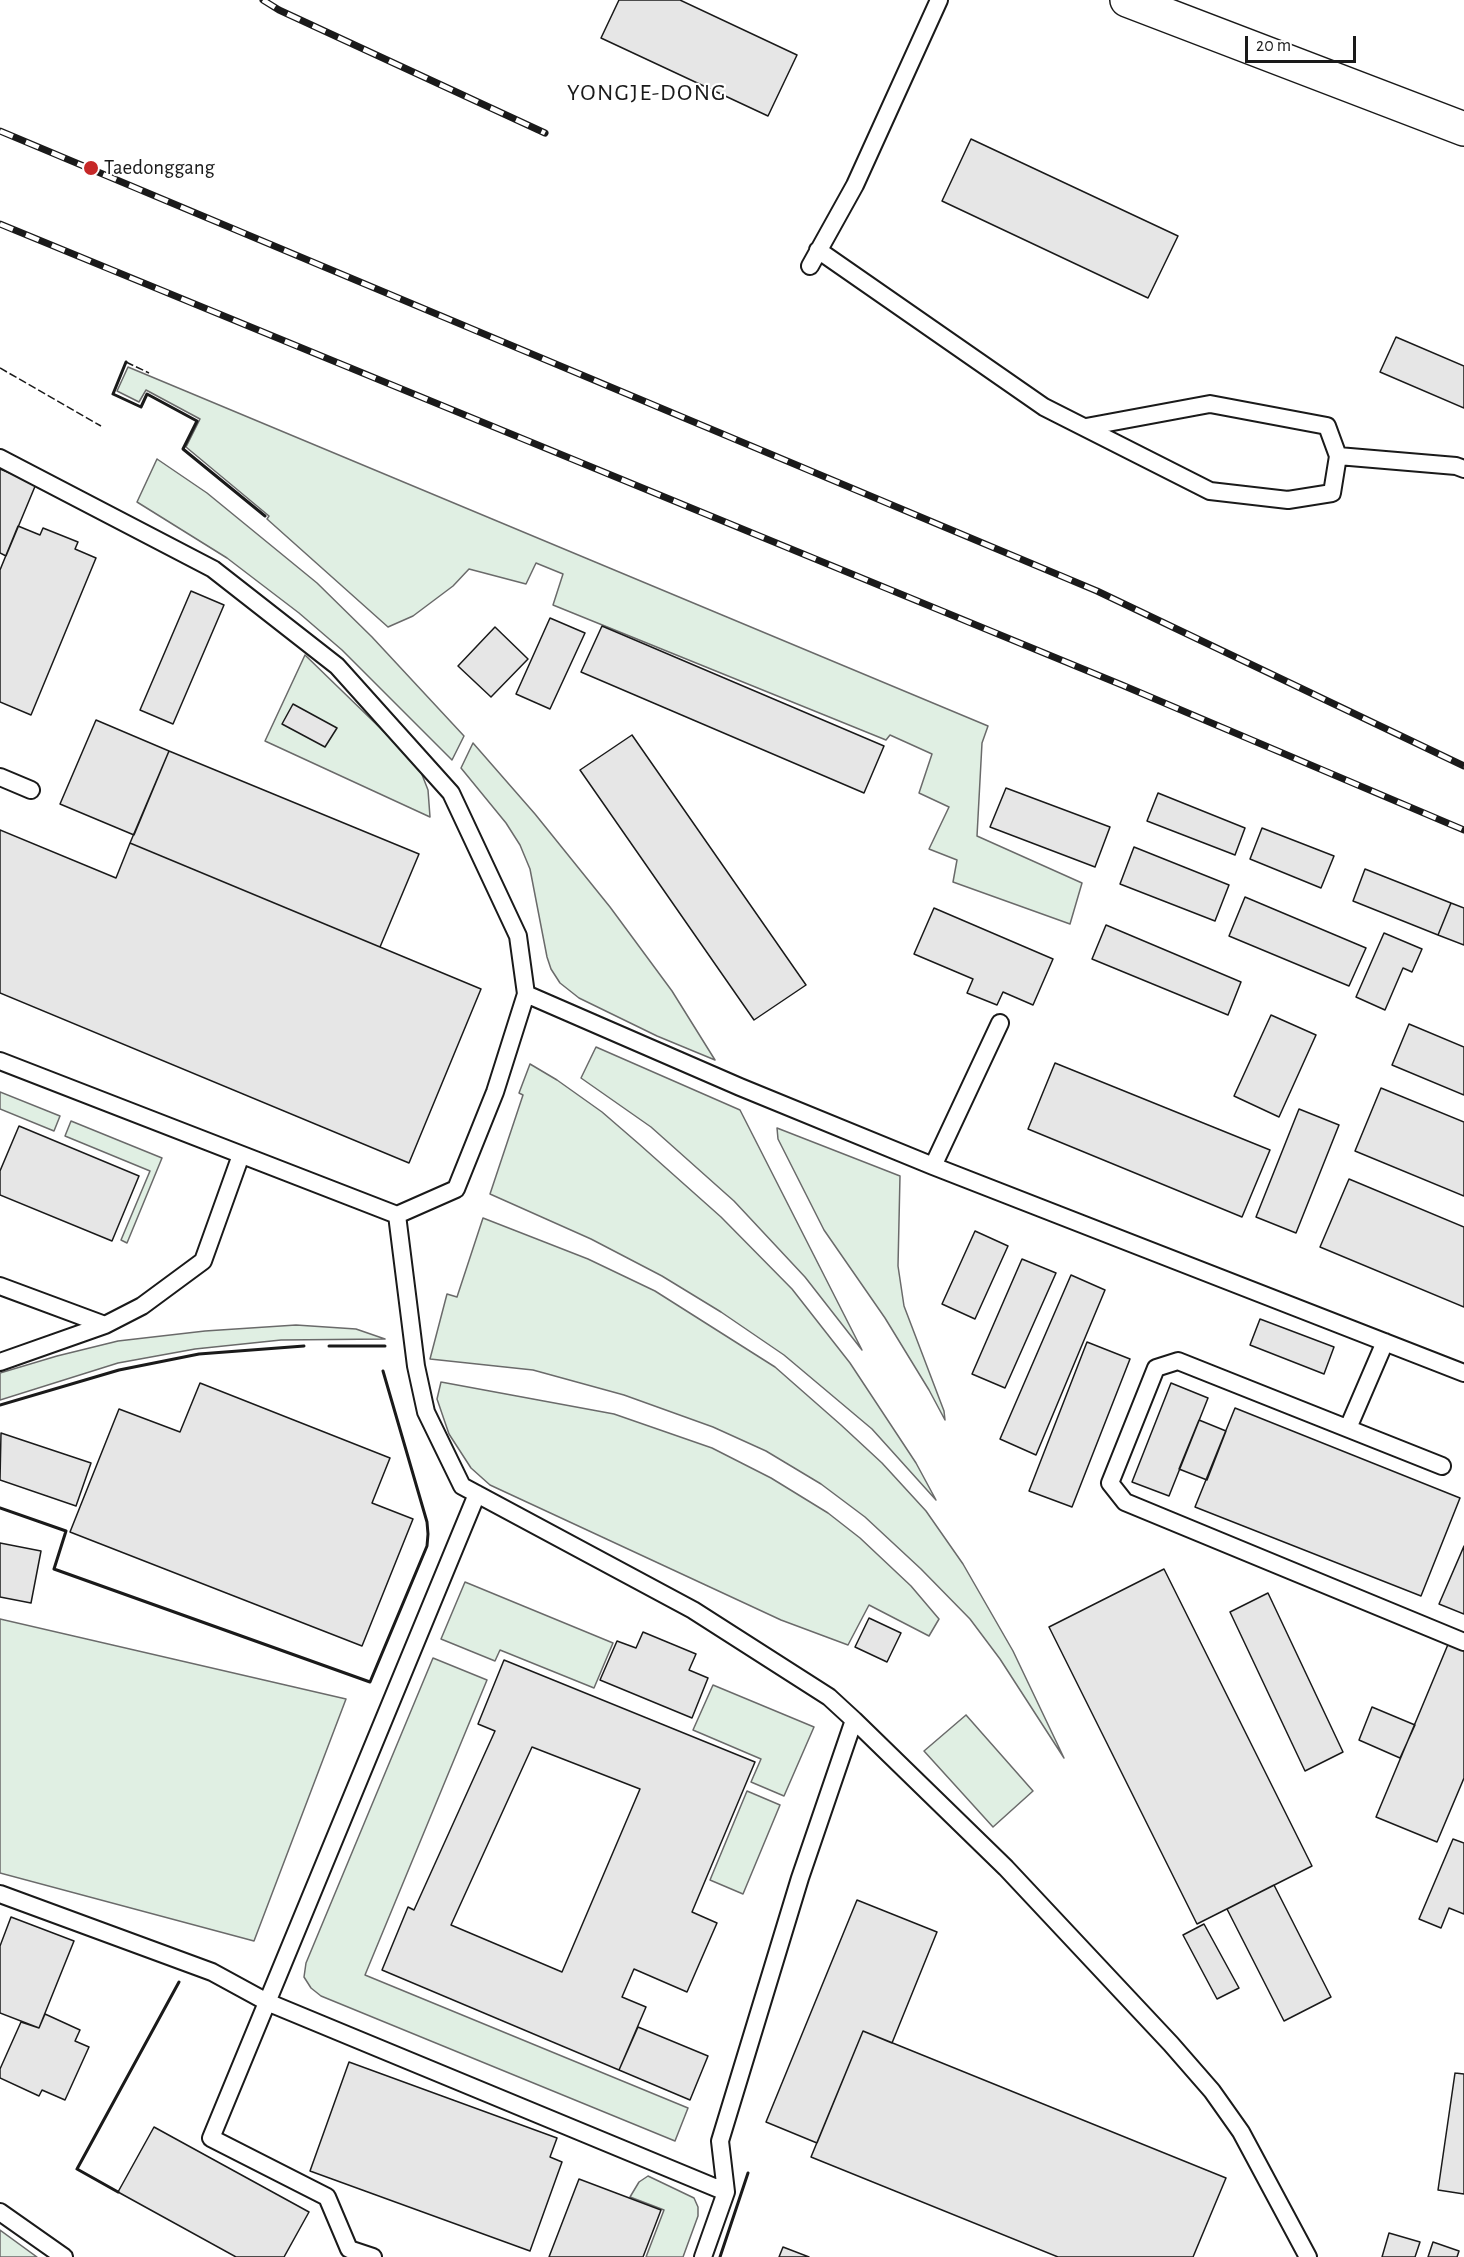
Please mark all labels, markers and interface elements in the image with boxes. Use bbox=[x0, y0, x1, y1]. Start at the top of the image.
scale bar bbox=[1248, 24, 1359, 62]
text: 20 m bbox=[1256, 37, 1291, 55]
district label: YONGJE-DONG bbox=[567, 79, 727, 107]
place label: Taedonggang bbox=[104, 155, 215, 181]
marker: Taedonggang bbox=[82, 159, 100, 177]

